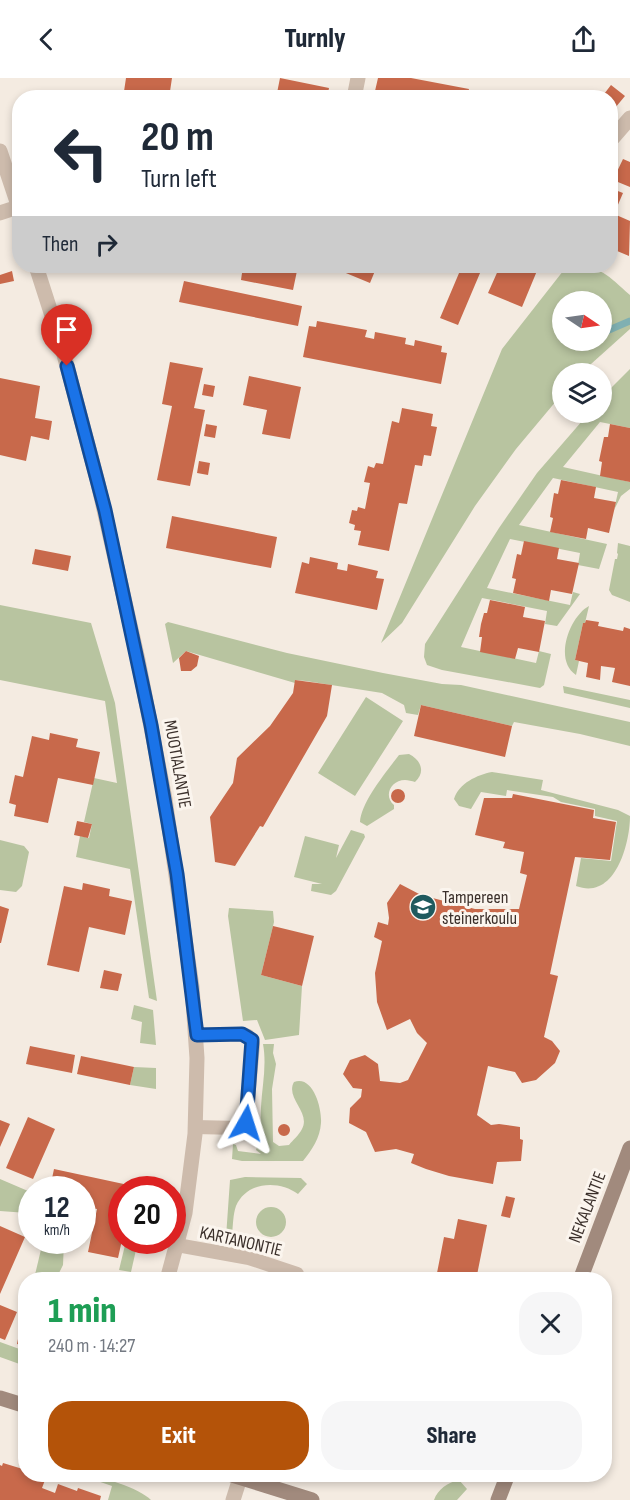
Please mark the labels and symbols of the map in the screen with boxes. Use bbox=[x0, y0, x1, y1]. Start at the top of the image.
north arrow bbox=[552, 291, 612, 351]
pin bbox=[41, 304, 92, 366]
street label: MUOTIALANTIE bbox=[159, 718, 196, 810]
place label: Tampereen steinerkoulu bbox=[442, 887, 517, 929]
school or university icon: Tampereen steinerkoulu bbox=[408, 892, 438, 922]
position arrow bbox=[214, 1091, 278, 1155]
street label: NEKALANTIE bbox=[564, 1169, 611, 1246]
speed limit sign: 20 bbox=[108, 1176, 186, 1254]
street label: KARTANONTIE bbox=[198, 1222, 284, 1261]

